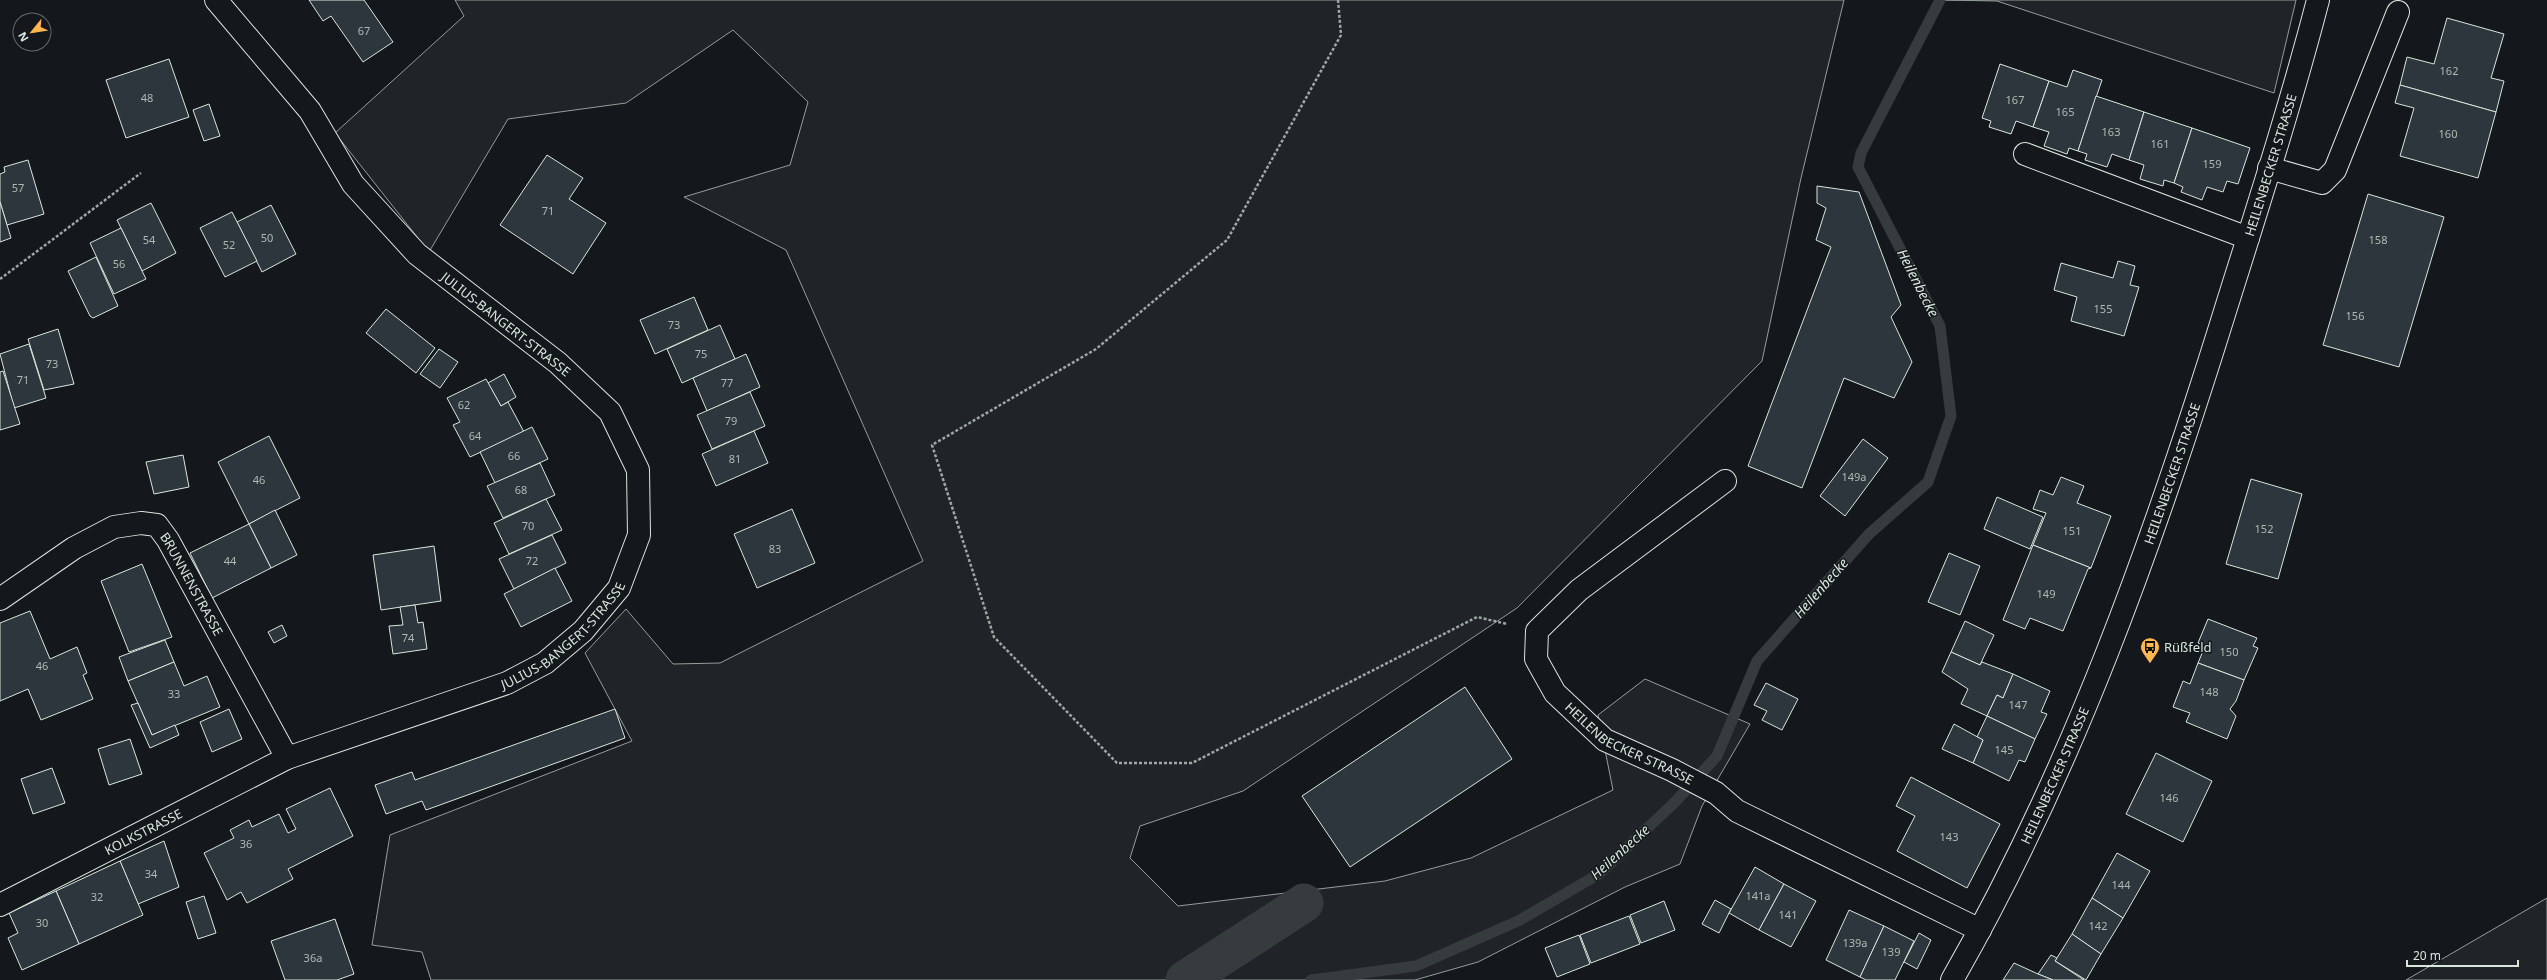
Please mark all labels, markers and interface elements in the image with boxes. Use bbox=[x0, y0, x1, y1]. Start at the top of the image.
north arrow bbox=[12, 12, 52, 52]
house number: 67 bbox=[358, 23, 370, 38]
text: N bbox=[14, 30, 32, 45]
house number: 162 bbox=[2440, 63, 2458, 78]
house number: 48 bbox=[141, 90, 153, 105]
house number: 167 bbox=[2006, 92, 2024, 107]
street label: HEILENBECKER STRASSE bbox=[2240, 92, 2301, 239]
house number: 165 bbox=[2056, 104, 2074, 119]
house number: 163 bbox=[2102, 124, 2120, 139]
house number: 160 bbox=[2439, 126, 2457, 141]
house number: 161 bbox=[2151, 136, 2169, 151]
house number: 159 bbox=[2203, 156, 2221, 171]
house number: 57 bbox=[12, 180, 24, 195]
house number: 71 bbox=[542, 203, 554, 218]
house number: 50 bbox=[261, 230, 273, 245]
house number: 54 bbox=[143, 232, 156, 247]
house number: 158 bbox=[2369, 232, 2387, 247]
house number: 52 bbox=[223, 237, 235, 252]
water label: Heilenbecke bbox=[1893, 246, 1944, 320]
house number: 56 bbox=[113, 256, 125, 271]
street label: JULIUS-BANGERT-STRASSE bbox=[436, 267, 574, 380]
house number: 155 bbox=[2094, 301, 2112, 316]
house number: 156 bbox=[2346, 308, 2364, 323]
house number: 73 bbox=[668, 317, 680, 332]
house number: 75 bbox=[695, 346, 707, 361]
house number: 73 bbox=[46, 356, 58, 371]
house number: 71 bbox=[17, 372, 29, 387]
house number: 77 bbox=[721, 375, 733, 390]
house number: 62 bbox=[458, 397, 470, 412]
street label: HEILENBECKER STRASSE bbox=[2139, 401, 2204, 547]
house number: 79 bbox=[725, 413, 737, 428]
house number: 64 bbox=[469, 428, 482, 443]
house number: 66 bbox=[508, 448, 520, 463]
house number: 81 bbox=[729, 451, 741, 466]
house number: 149a bbox=[1841, 469, 1867, 484]
house number: 46 bbox=[253, 472, 265, 487]
house number: 68 bbox=[515, 482, 527, 497]
house number: 70 bbox=[522, 518, 534, 533]
house number: 152 bbox=[2255, 521, 2273, 536]
house number: 151 bbox=[2063, 523, 2081, 538]
street label: BRUNNENSTRASSE bbox=[156, 528, 227, 639]
house number: 83 bbox=[769, 541, 781, 556]
house number: 44 bbox=[224, 553, 237, 568]
house number: 72 bbox=[526, 553, 538, 568]
water label: Heilenbecke bbox=[1789, 554, 1852, 622]
street label: JULIUS-BANGERT-STRASSE bbox=[497, 580, 629, 694]
house number: 149 bbox=[2037, 586, 2055, 601]
house number: 74 bbox=[402, 630, 415, 645]
bus stop icon: Rüßfeld bbox=[2139, 636, 2161, 664]
place label: Rüßfeld bbox=[2164, 638, 2211, 656]
house number: 150 bbox=[2220, 644, 2238, 659]
house number: 46 bbox=[36, 658, 48, 673]
house number: 148 bbox=[2200, 684, 2218, 699]
house number: 33 bbox=[168, 686, 180, 701]
house number: 147 bbox=[2009, 697, 2027, 712]
street label: HEILENBECKER STRASSE bbox=[1561, 698, 1697, 789]
street label: HEILENBECKER STRASSE bbox=[2016, 704, 2093, 847]
house number: 145 bbox=[1995, 742, 2013, 757]
house number: 146 bbox=[2160, 790, 2178, 805]
street label: KOLKSTRASSE bbox=[101, 804, 185, 859]
water label: Heilenbecke bbox=[1586, 820, 1653, 883]
house number: 143 bbox=[1940, 829, 1958, 844]
house number: 36 bbox=[240, 836, 252, 851]
house number: 34 bbox=[145, 866, 158, 881]
house number: 144 bbox=[2112, 877, 2131, 892]
house number: 141a bbox=[1745, 888, 1771, 903]
house number: 32 bbox=[91, 889, 103, 904]
house number: 141 bbox=[1779, 907, 1797, 922]
house number: 30 bbox=[36, 915, 48, 930]
house number: 142 bbox=[2089, 918, 2107, 933]
house number: 139a bbox=[1842, 935, 1868, 950]
scale bar bbox=[2407, 942, 2518, 968]
house number: 139 bbox=[1882, 944, 1900, 959]
text: 20 m bbox=[2413, 947, 2441, 964]
house number: 36a bbox=[304, 950, 322, 965]

